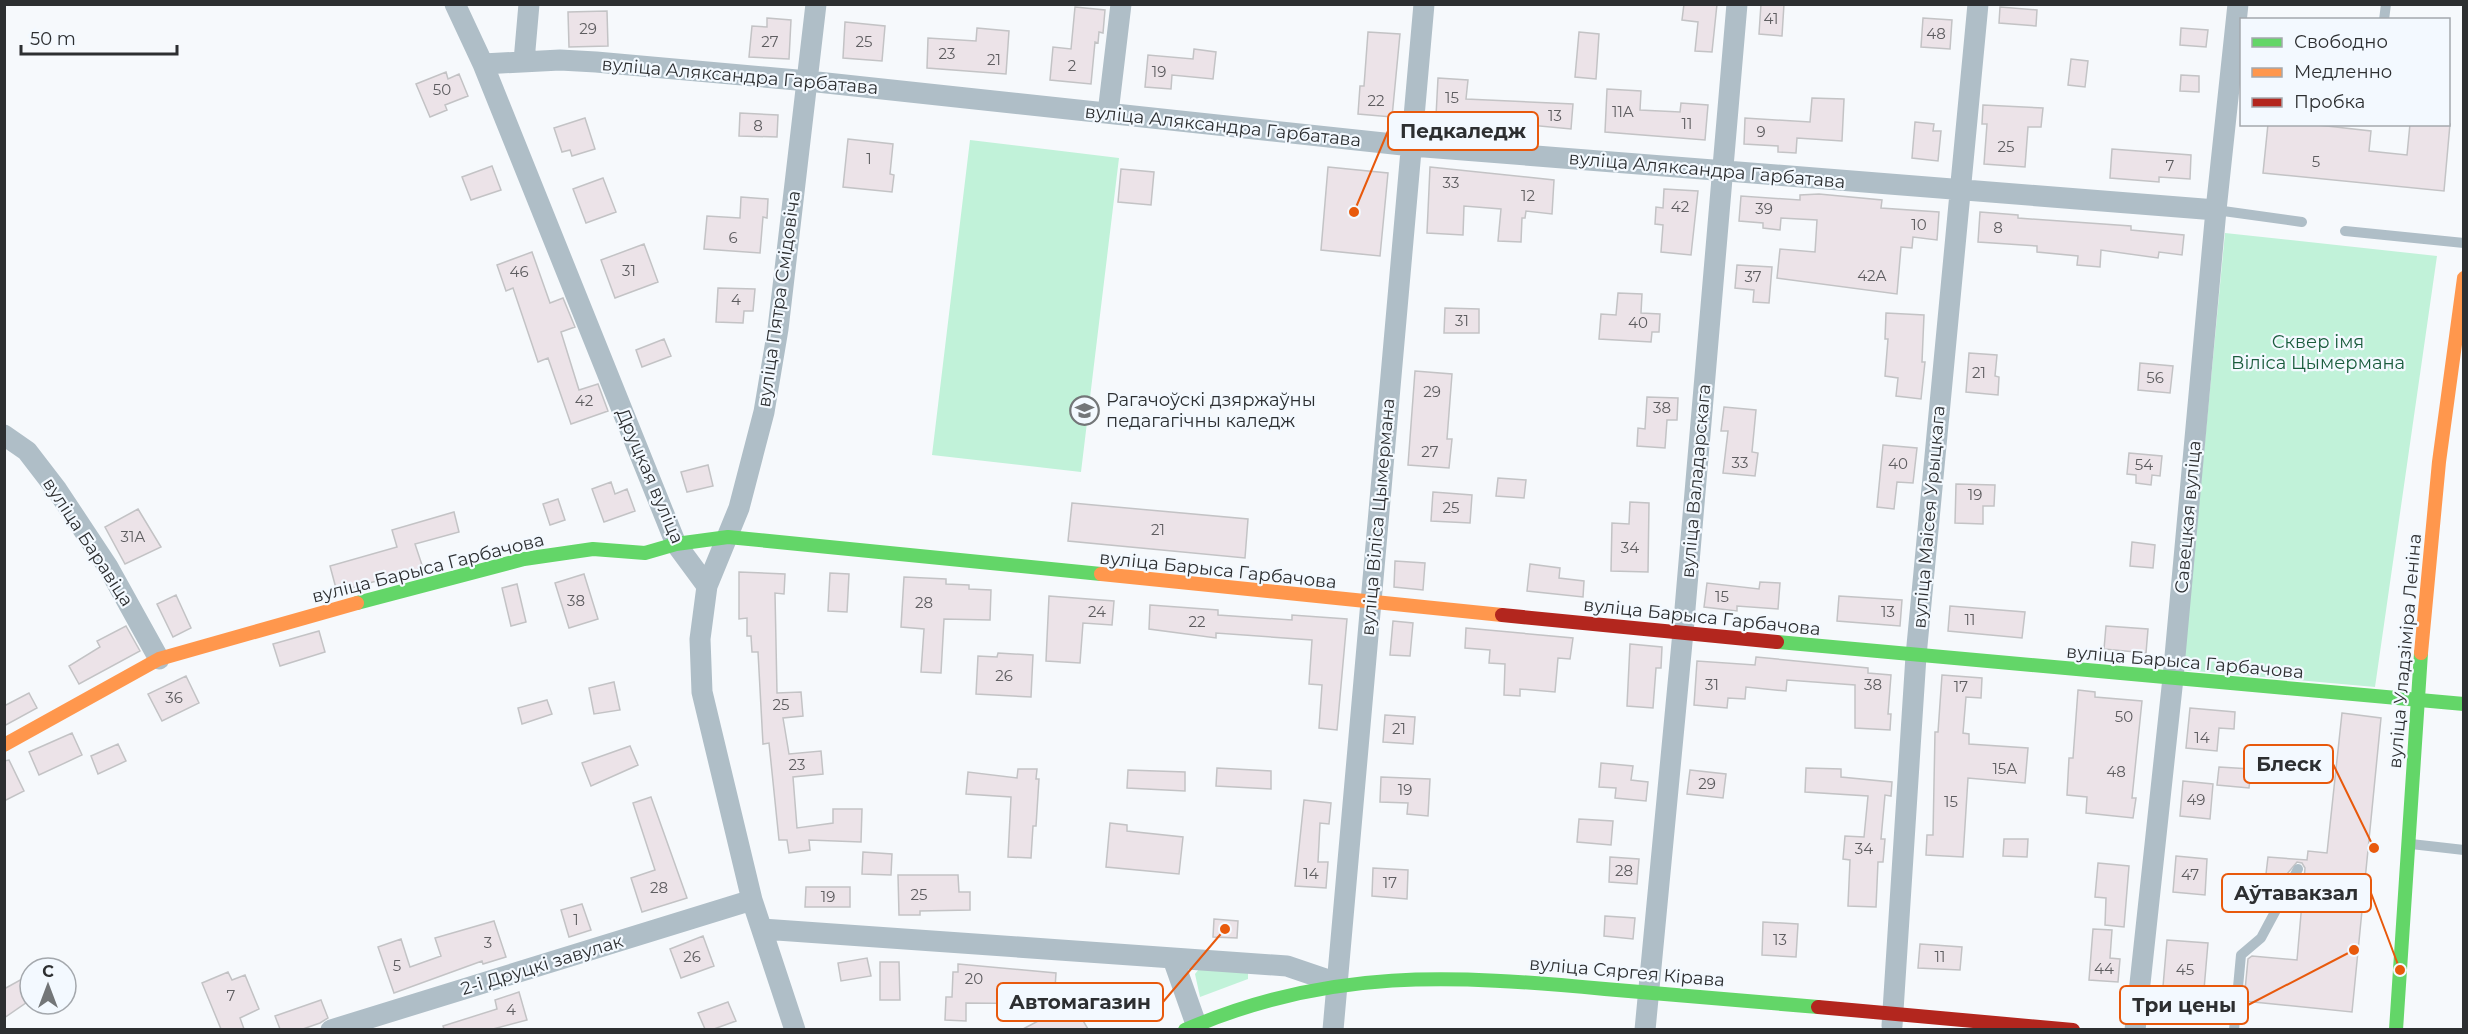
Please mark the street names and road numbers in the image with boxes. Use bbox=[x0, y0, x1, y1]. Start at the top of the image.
street label: вуліца Аляксандра Гарбатава bbox=[601, 53, 879, 99]
street label: вуліца Аляксандра Гарбатава bbox=[1084, 101, 1362, 151]
street label: вуліца Аляксандра Гарбатава bbox=[1568, 147, 1846, 193]
street label: вуліца Пятра Смідовіча bbox=[753, 189, 805, 409]
street label: вуліца Валадарскага bbox=[1677, 383, 1715, 579]
street label: вуліца Віліса Цымермана bbox=[1357, 397, 1399, 637]
street label: Друцкая вуліца bbox=[612, 405, 688, 547]
street label: вуліца Маісея Урыцкага bbox=[1908, 405, 1950, 629]
street label: Савецкая вуліца bbox=[2170, 439, 2206, 595]
street label: вуліца Баравіца bbox=[38, 473, 138, 611]
street label: вуліца Барыса Гарбачова bbox=[310, 528, 546, 608]
street label: вуліца Уладзіміра Леніна bbox=[2384, 533, 2426, 769]
street label: вуліца Барыса Гарбачова bbox=[1098, 547, 1338, 593]
street label: вуліца Барыса Гарбачова bbox=[1582, 594, 1822, 640]
street label: вуліца Барыса Гарбачова bbox=[2065, 641, 2305, 683]
street label: 2-і Друцкі завулак bbox=[458, 930, 626, 1000]
street label: вуліца Сяргея Кірава bbox=[1528, 952, 1726, 992]

